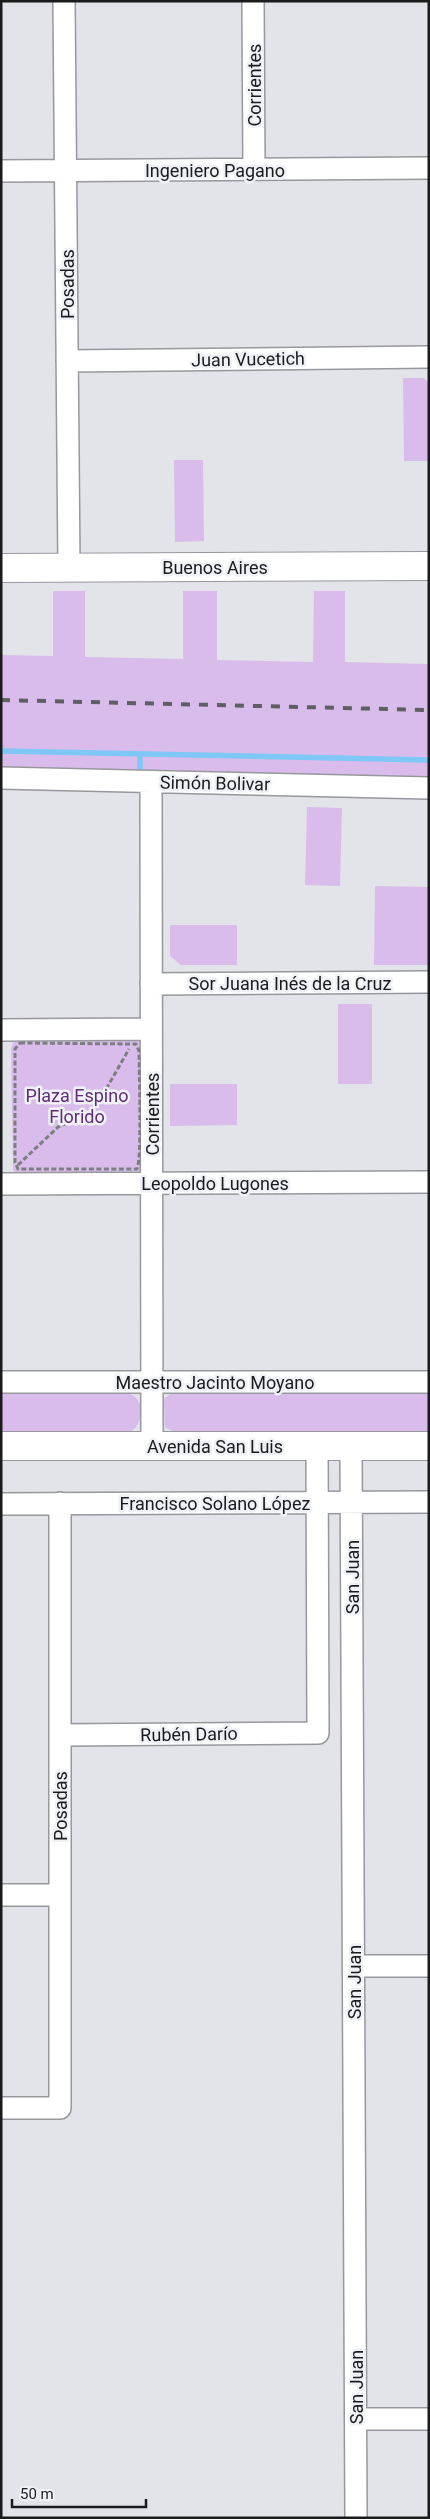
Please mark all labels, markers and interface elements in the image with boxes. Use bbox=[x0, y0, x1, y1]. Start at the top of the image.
street label: Corrientes bbox=[244, 44, 265, 126]
street label: Ingeniero Pagano bbox=[145, 160, 285, 181]
street label: Posadas bbox=[57, 249, 78, 319]
street label: Juan Vucetich bbox=[191, 348, 305, 370]
street label: Buenos Aires bbox=[162, 557, 268, 578]
street label: Simón Bolivar bbox=[160, 772, 270, 794]
street label: Sor Juana Inés de la Cruz bbox=[189, 973, 392, 994]
street label: Corrientes bbox=[142, 1073, 163, 1155]
park label: Plaza Espino Florido bbox=[26, 1085, 128, 1127]
street label: Leopoldo Lugones bbox=[141, 1173, 289, 1194]
street label: Maestro Jacinto Moyano bbox=[115, 1372, 315, 1393]
street label: Avenida San Luis bbox=[147, 1436, 283, 1457]
street label: Francisco Solano López bbox=[120, 1493, 310, 1514]
street label: San Juan bbox=[342, 1540, 363, 1614]
street label: Rubén Darío bbox=[140, 1723, 238, 1745]
street label: Posadas bbox=[50, 1771, 71, 1841]
street label: San Juan bbox=[344, 1945, 365, 2019]
street label: San Juan bbox=[346, 2350, 367, 2424]
scale bar bbox=[12, 2476, 146, 2508]
text: 50 m bbox=[20, 2485, 54, 2503]

